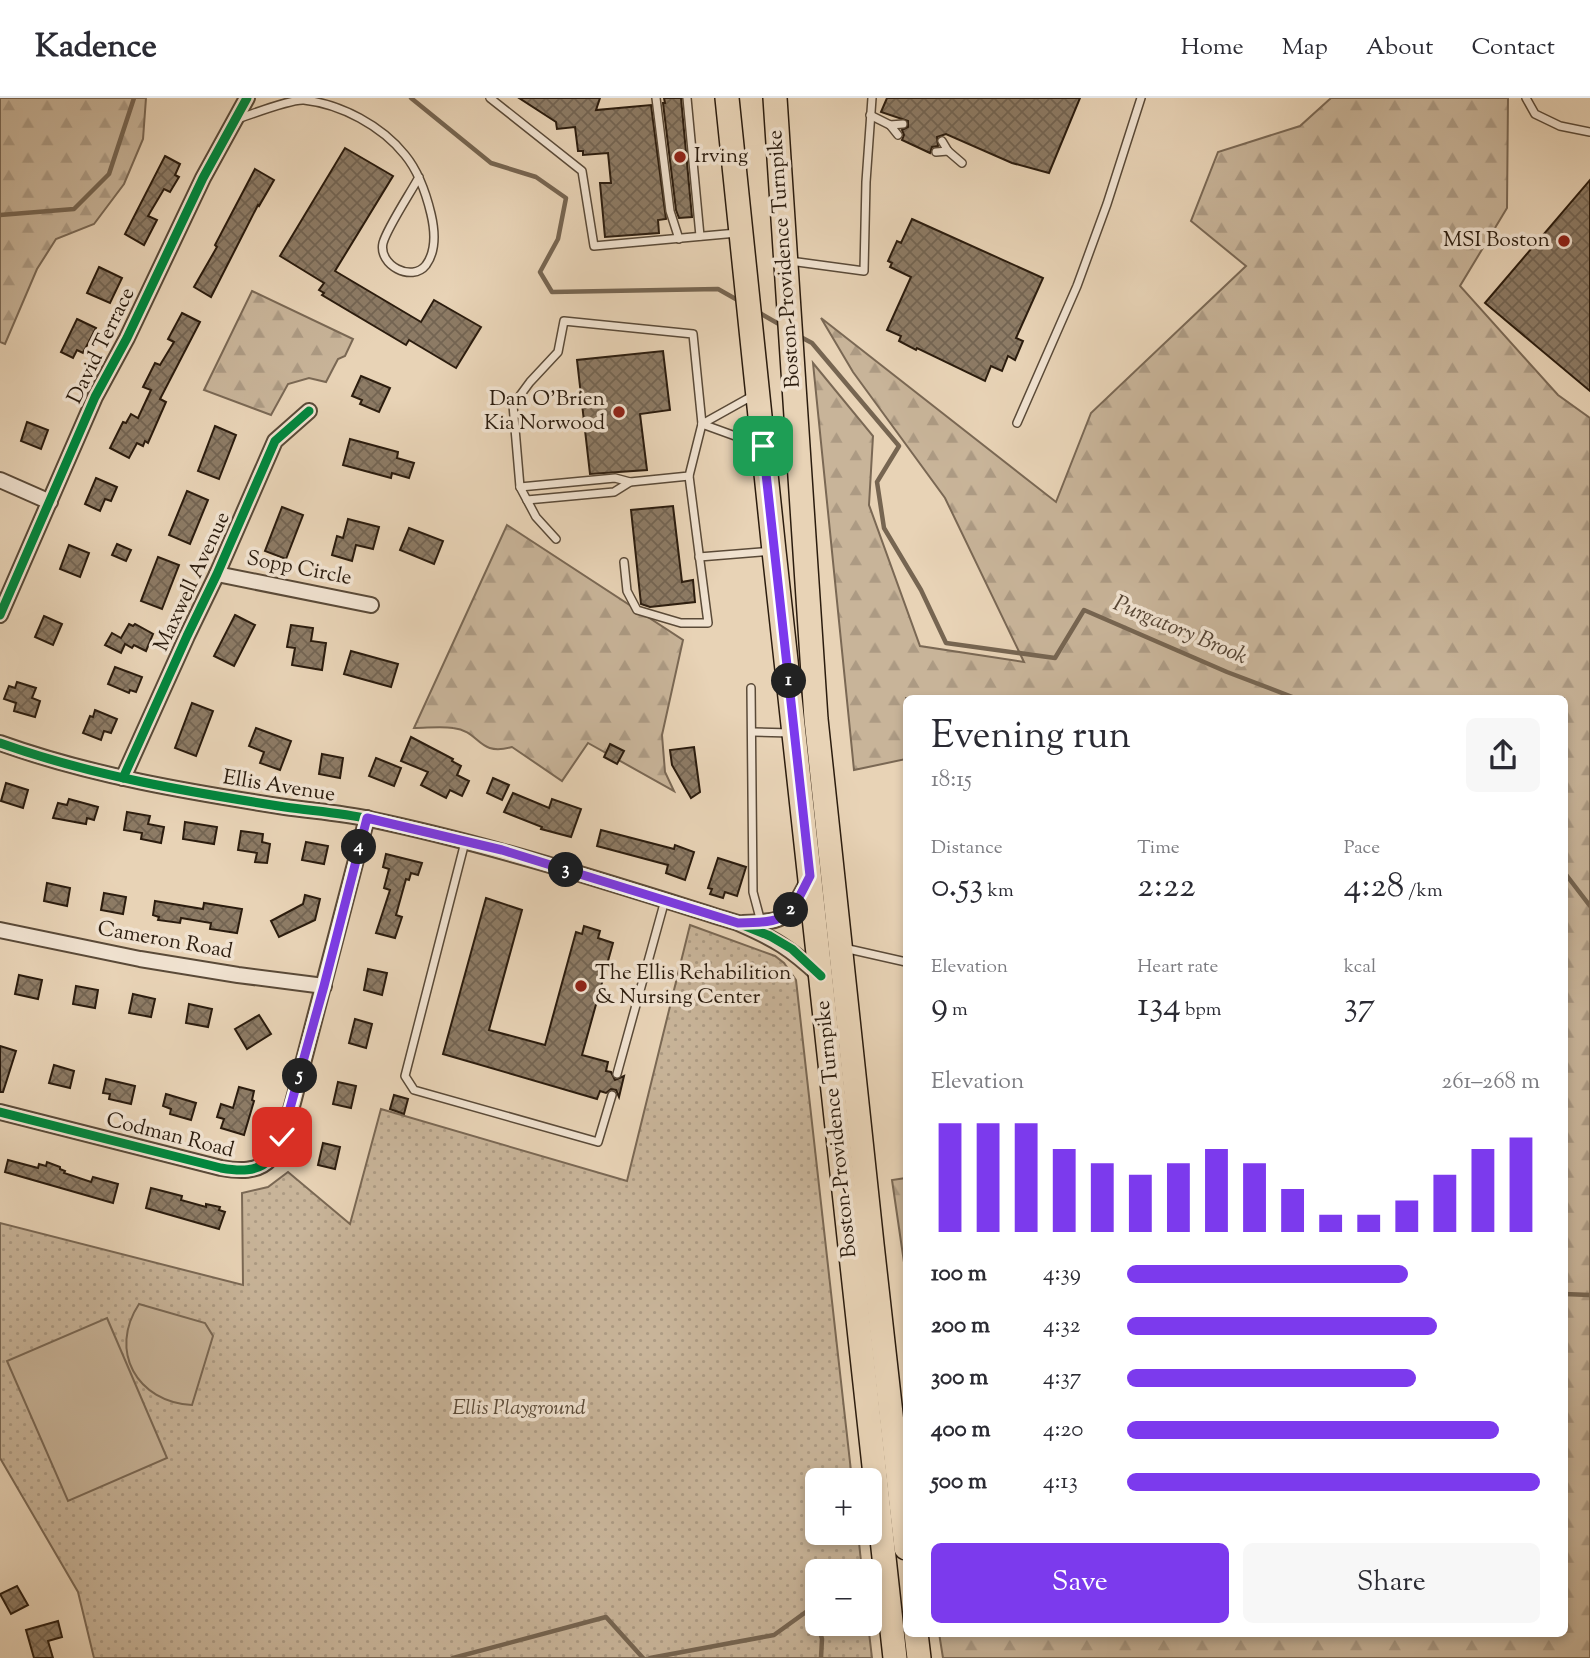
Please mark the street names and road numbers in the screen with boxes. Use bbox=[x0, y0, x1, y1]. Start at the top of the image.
street label: Boston-Providence Turnpike bbox=[761, 129, 809, 389]
street label: David Terrace bbox=[61, 283, 143, 409]
street label: Maxwell Avenue bbox=[147, 507, 239, 657]
street label: Sopp Circle bbox=[244, 544, 354, 594]
street label: Ellis Avenue bbox=[221, 763, 337, 811]
street label: Cameron Road bbox=[95, 914, 235, 968]
street label: Boston-Providence Turnpike bbox=[809, 999, 865, 1259]
street label: Codman Road bbox=[103, 1106, 237, 1166]

